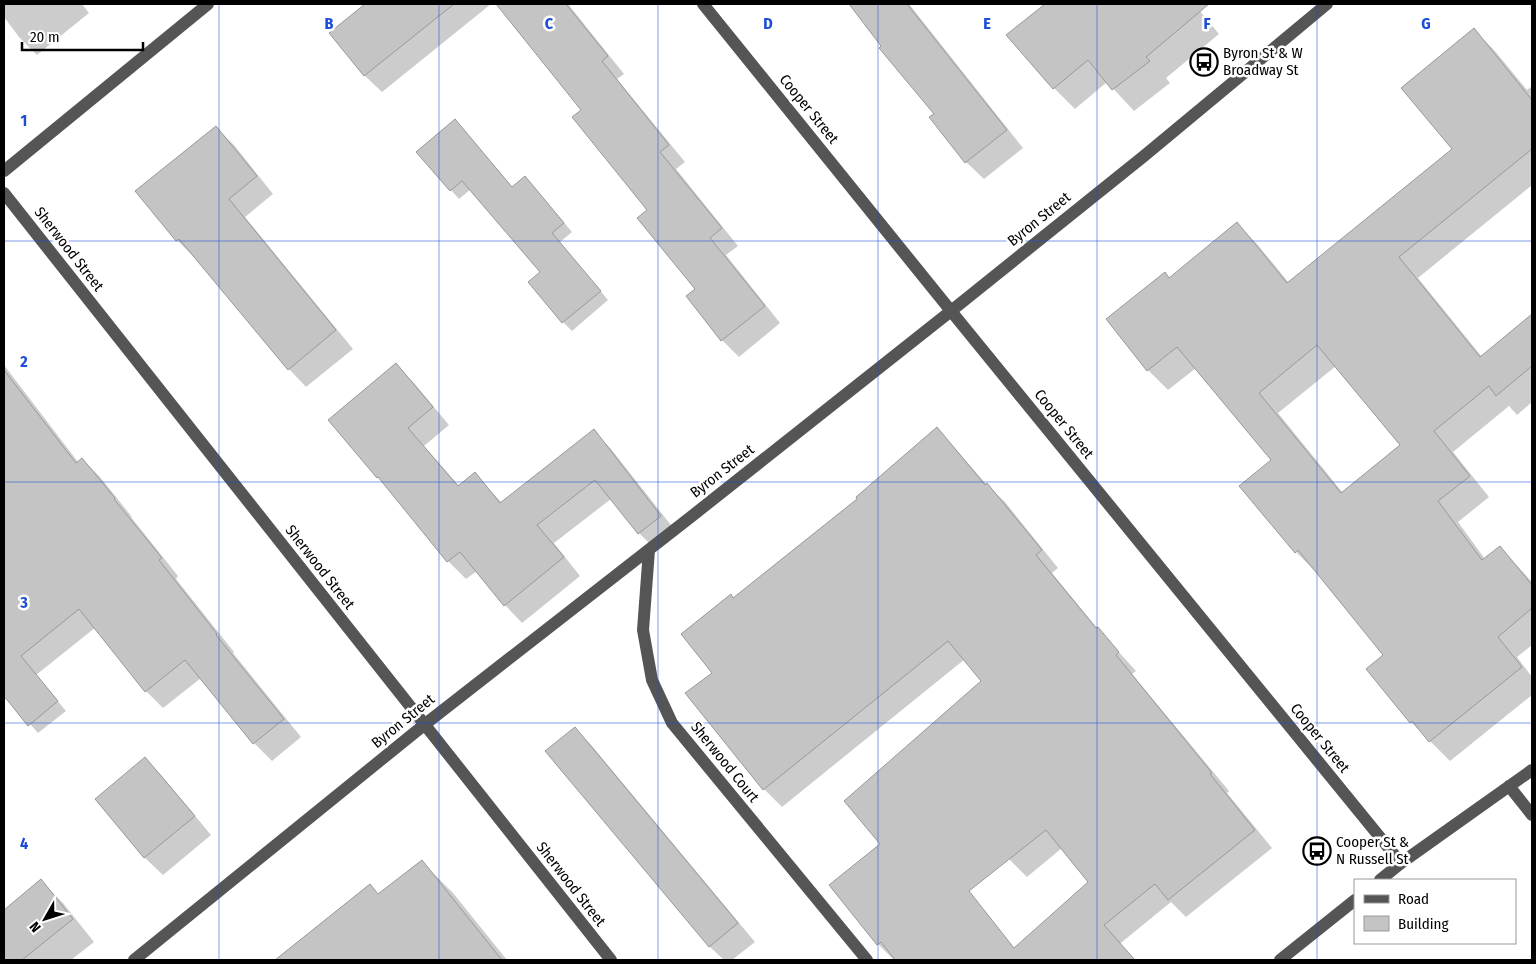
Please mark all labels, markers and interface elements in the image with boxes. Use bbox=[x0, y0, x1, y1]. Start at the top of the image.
text: B bbox=[325, 14, 334, 33]
text: C bbox=[545, 14, 554, 33]
text: D bbox=[763, 14, 773, 33]
text: E bbox=[983, 14, 991, 33]
text: F bbox=[1203, 14, 1211, 33]
text: G bbox=[1421, 14, 1431, 33]
scale bar bbox=[22, 20, 144, 52]
text: 20 m bbox=[30, 28, 60, 46]
place label: Byron St & W Broadway St bbox=[1223, 44, 1303, 79]
bus stop icon: Byron St & W Broadway St bbox=[1189, 47, 1219, 77]
street label: Cooper Street bbox=[776, 71, 843, 147]
text: 1 bbox=[21, 111, 27, 130]
street label: Byron Street bbox=[1004, 188, 1074, 250]
street label: Sherwood Street bbox=[30, 203, 108, 295]
text: 2 bbox=[19, 352, 28, 371]
street label: Cooper Street bbox=[1031, 386, 1098, 462]
street label: Byron Street bbox=[687, 440, 758, 501]
street label: Sherwood Street bbox=[281, 521, 359, 613]
text: 3 bbox=[19, 593, 28, 612]
street label: Byron Street bbox=[368, 690, 438, 752]
street label: Cooper Street bbox=[1287, 700, 1354, 776]
street label: Sherwood Court bbox=[687, 718, 763, 806]
place label: Cooper St & N Russell St bbox=[1336, 833, 1409, 868]
text: 4 bbox=[20, 834, 28, 853]
bus stop icon: Cooper St & N Russell St bbox=[1302, 836, 1332, 866]
street label: Sherwood Street bbox=[532, 838, 610, 930]
legend bbox=[1354, 879, 1516, 944]
text: Road bbox=[1398, 890, 1429, 908]
north arrow bbox=[20, 894, 70, 944]
text: Building bbox=[1398, 915, 1449, 933]
text: N bbox=[26, 918, 45, 935]

